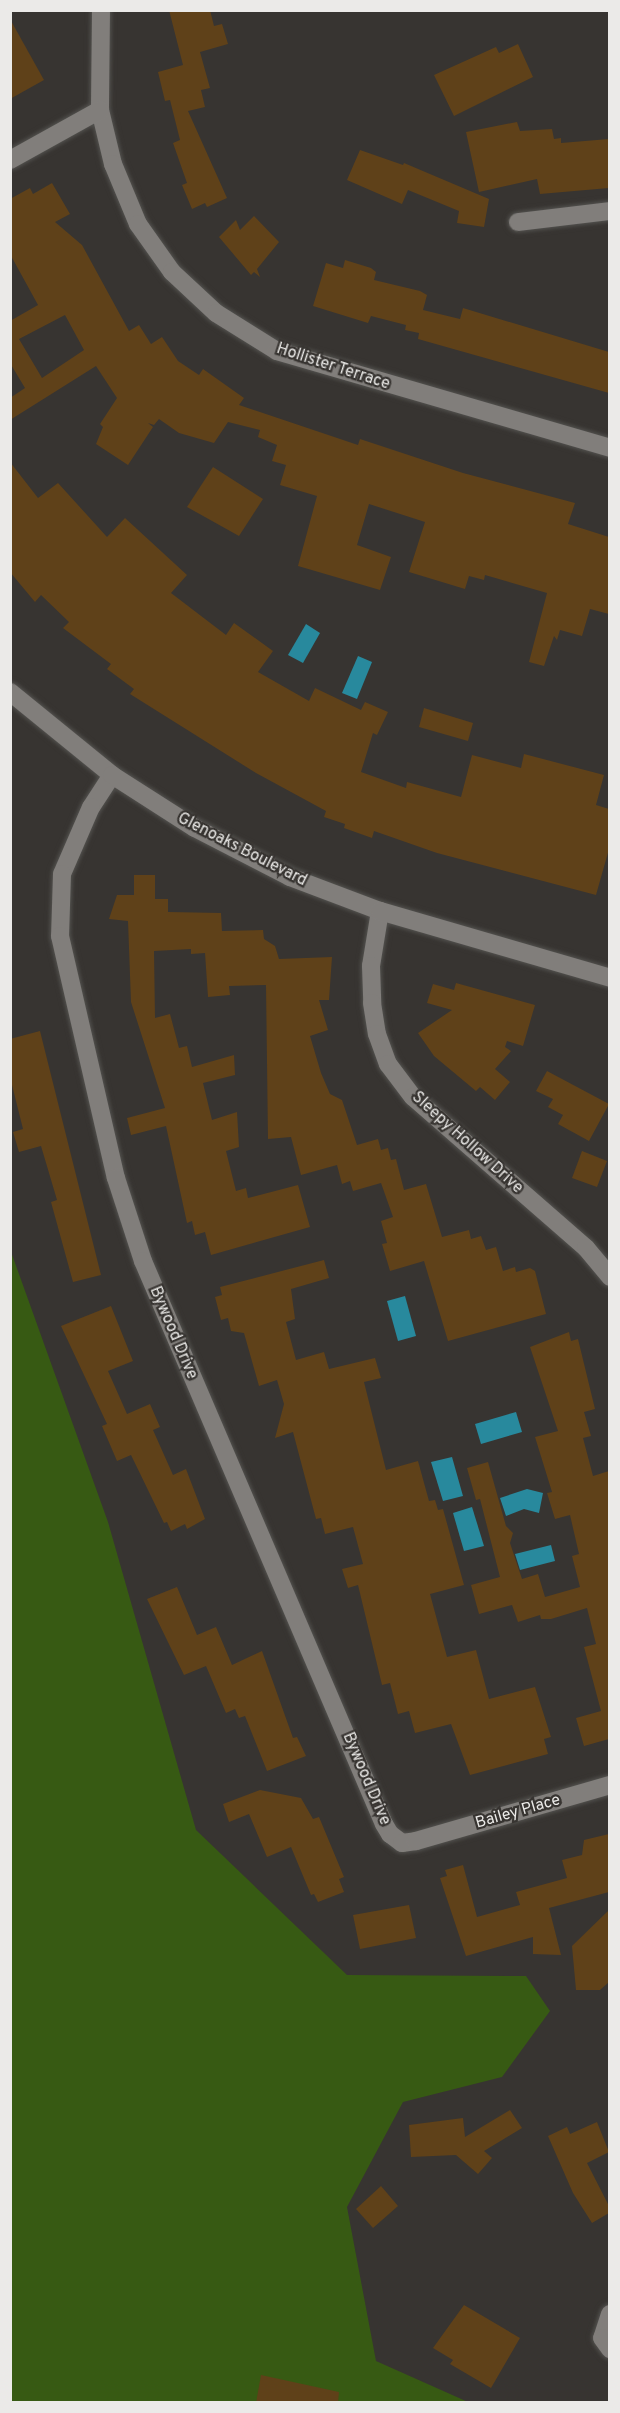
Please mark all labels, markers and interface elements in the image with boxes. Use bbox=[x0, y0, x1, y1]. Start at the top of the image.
street label: Hollister Terrace bbox=[274, 340, 392, 394]
street label: Glenoaks Boulevard bbox=[174, 809, 310, 891]
street label: Sleepy Hollow Drive bbox=[407, 1088, 527, 1198]
street label: Bywood Drive bbox=[145, 1284, 201, 1382]
street label: Bywood Drive bbox=[338, 1730, 394, 1828]
street label: Bailey Place bbox=[473, 1791, 563, 1833]

